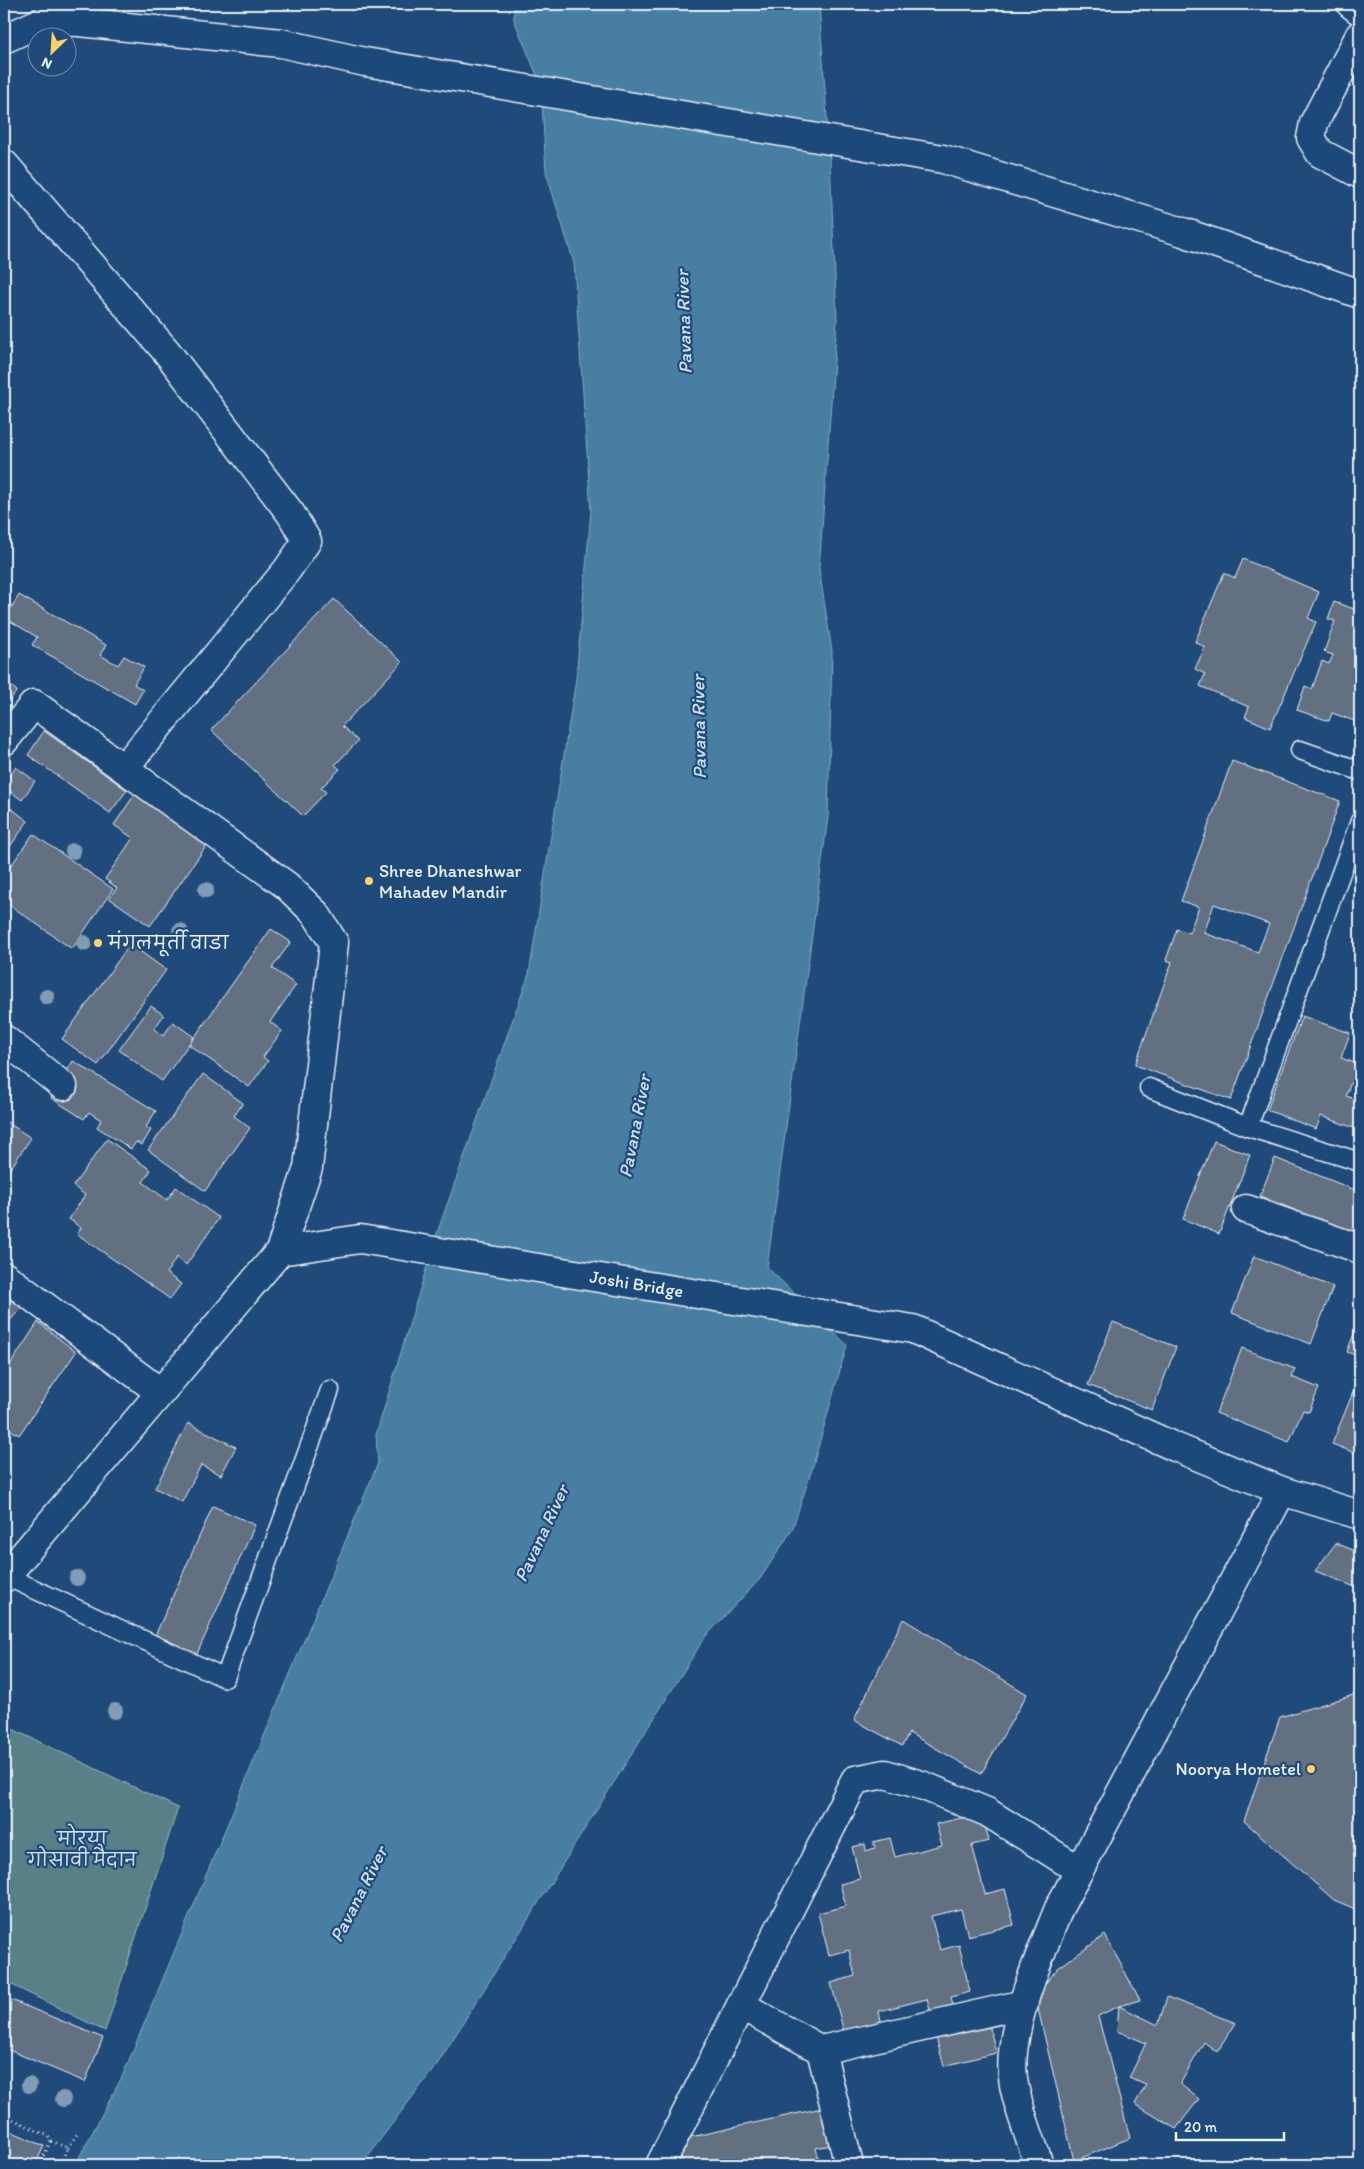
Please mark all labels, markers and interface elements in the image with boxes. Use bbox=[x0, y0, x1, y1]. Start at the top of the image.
north arrow bbox=[28, 28, 78, 78]
text: N bbox=[39, 54, 55, 73]
water label: Pavana River bbox=[670, 267, 697, 374]
water label: Pavana River bbox=[686, 672, 711, 779]
place label: Shree Dhaneshwar Mahadev Mandir bbox=[379, 860, 522, 903]
marker: Shree Dhaneshwar Mahadev Mandir bbox=[363, 875, 375, 887]
place label: मंगलमूर्ती वाडा bbox=[107, 929, 230, 957]
marker: मंगलमूर्ती वाडा bbox=[92, 937, 104, 949]
water label: Pavana River bbox=[613, 1070, 656, 1179]
street label: Joshi Bridge bbox=[588, 1266, 685, 1302]
water label: Pavana River bbox=[509, 1479, 575, 1585]
place label: Noorya Hometel bbox=[1176, 1758, 1301, 1780]
marker: Noorya Hometel bbox=[1305, 1763, 1317, 1775]
park label: मोरया गोसावी मैदान bbox=[27, 1823, 138, 1871]
water label: Pavana River bbox=[325, 1840, 393, 1946]
scale bar bbox=[1176, 2109, 1284, 2141]
text: 20 m bbox=[1184, 2118, 1218, 2136]

